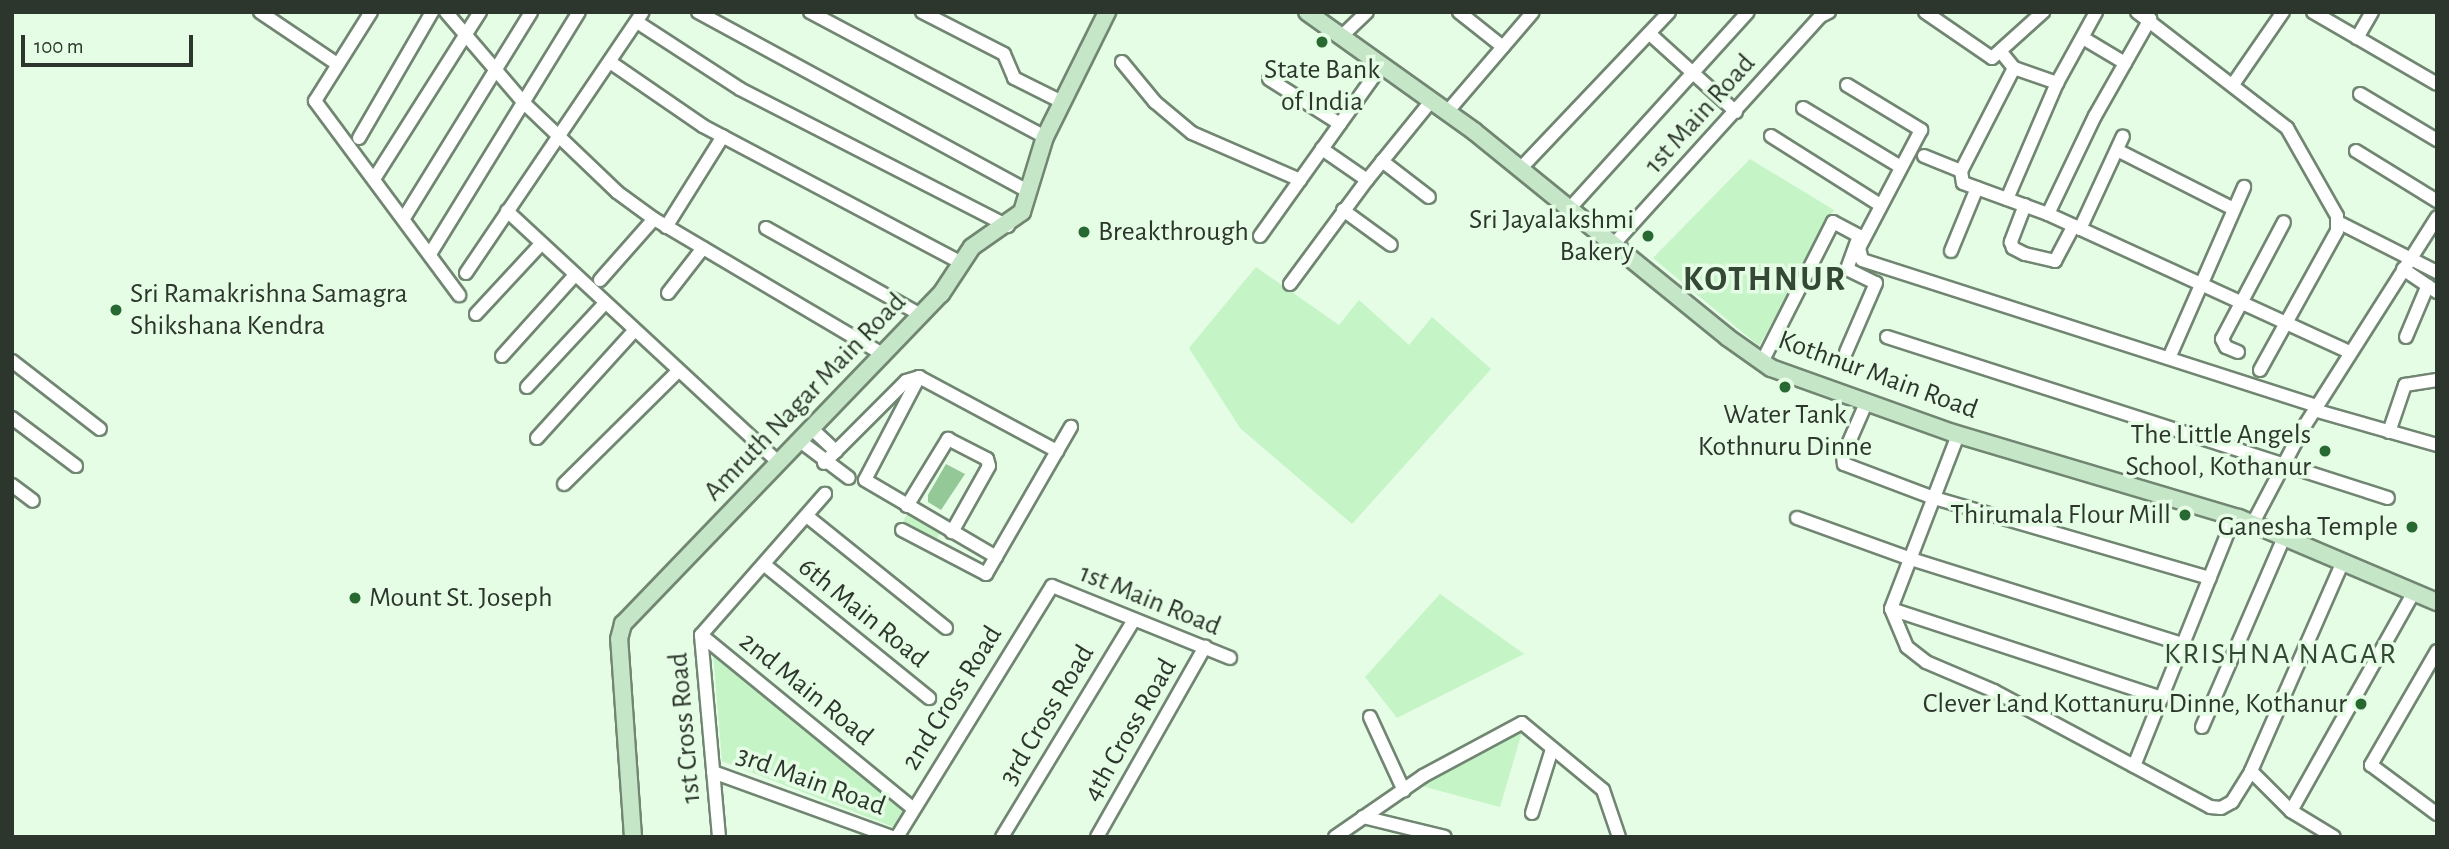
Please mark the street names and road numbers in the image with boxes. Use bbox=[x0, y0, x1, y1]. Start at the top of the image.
street label: 1st Main Road bbox=[1637, 47, 1763, 181]
street label: Amruth Nagar Main Road bbox=[697, 286, 913, 508]
street label: Kothnur Main Road bbox=[1774, 323, 1982, 427]
street label: 6th Main Road bbox=[791, 550, 935, 676]
street label: 1st Main Road bbox=[1074, 556, 1226, 644]
street label: 2nd Cross Road bbox=[894, 620, 1010, 776]
street label: 2nd Main Road bbox=[732, 625, 880, 753]
street label: 3rd Cross Road bbox=[992, 639, 1102, 791]
street label: 1st Cross Road bbox=[662, 651, 708, 805]
street label: 4th Cross Road bbox=[1076, 653, 1184, 807]
street label: 3rd Main Road bbox=[732, 739, 890, 823]

